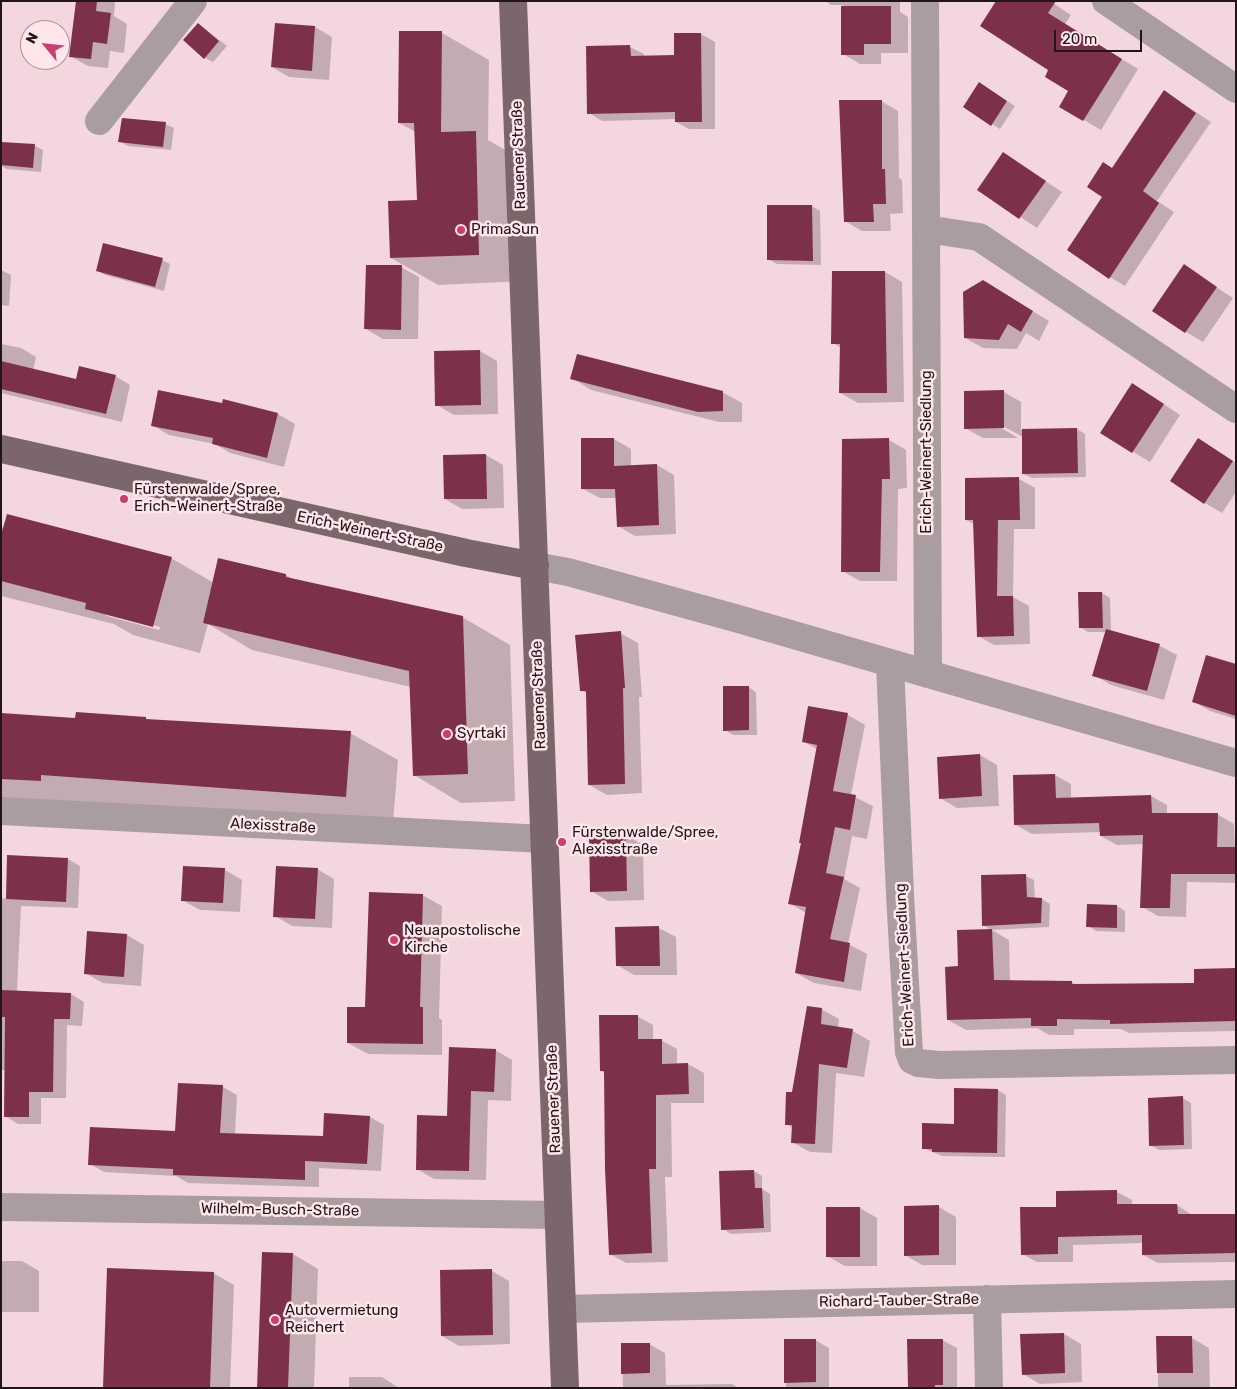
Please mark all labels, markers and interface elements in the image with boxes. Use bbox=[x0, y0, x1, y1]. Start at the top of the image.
north arrow bbox=[20, 20, 70, 70]
scale bar bbox=[1057, 20, 1144, 52]
text: N bbox=[22, 30, 42, 47]
text: 20 m bbox=[1062, 30, 1097, 48]
street label: Rauener Straße bbox=[508, 100, 530, 210]
place label: PrimaSun bbox=[471, 221, 539, 239]
marker: PrimaSun bbox=[455, 224, 467, 236]
street label: Erich-Weinert-Siedlung bbox=[918, 370, 936, 534]
place label: Fürstenwalde/Spree, Erich-Weinert-Straße bbox=[134, 481, 283, 516]
marker: Fürstenwalde/Spree, Erich-Weinert-Straße bbox=[118, 493, 130, 505]
street label: Erich-Weinert-Straße bbox=[295, 508, 445, 556]
street label: Rauener Straße bbox=[528, 640, 550, 750]
place label: Syrtaki bbox=[457, 725, 506, 743]
marker: Syrtaki bbox=[441, 728, 453, 740]
street label: Alexisstraße bbox=[230, 815, 316, 837]
place label: Fürstenwalde/Spree, Alexisstraße bbox=[572, 824, 719, 859]
marker: Fürstenwalde/Spree, Alexisstraße bbox=[556, 836, 568, 848]
street label: Erich-Weinert-Siedlung bbox=[892, 883, 918, 1047]
place label: Neuapostolische Kirche bbox=[404, 922, 521, 957]
marker: Neuapostolische Kirche bbox=[388, 934, 400, 946]
street label: Rauener Straße bbox=[543, 1044, 565, 1154]
street label: Wilhelm-Busch-Straße bbox=[201, 1200, 359, 1220]
street label: Richard-Tauber-Straße bbox=[819, 1291, 979, 1311]
place label: Autovermietung Reichert bbox=[285, 1302, 399, 1337]
marker: Autovermietung Reichert bbox=[269, 1314, 281, 1326]

